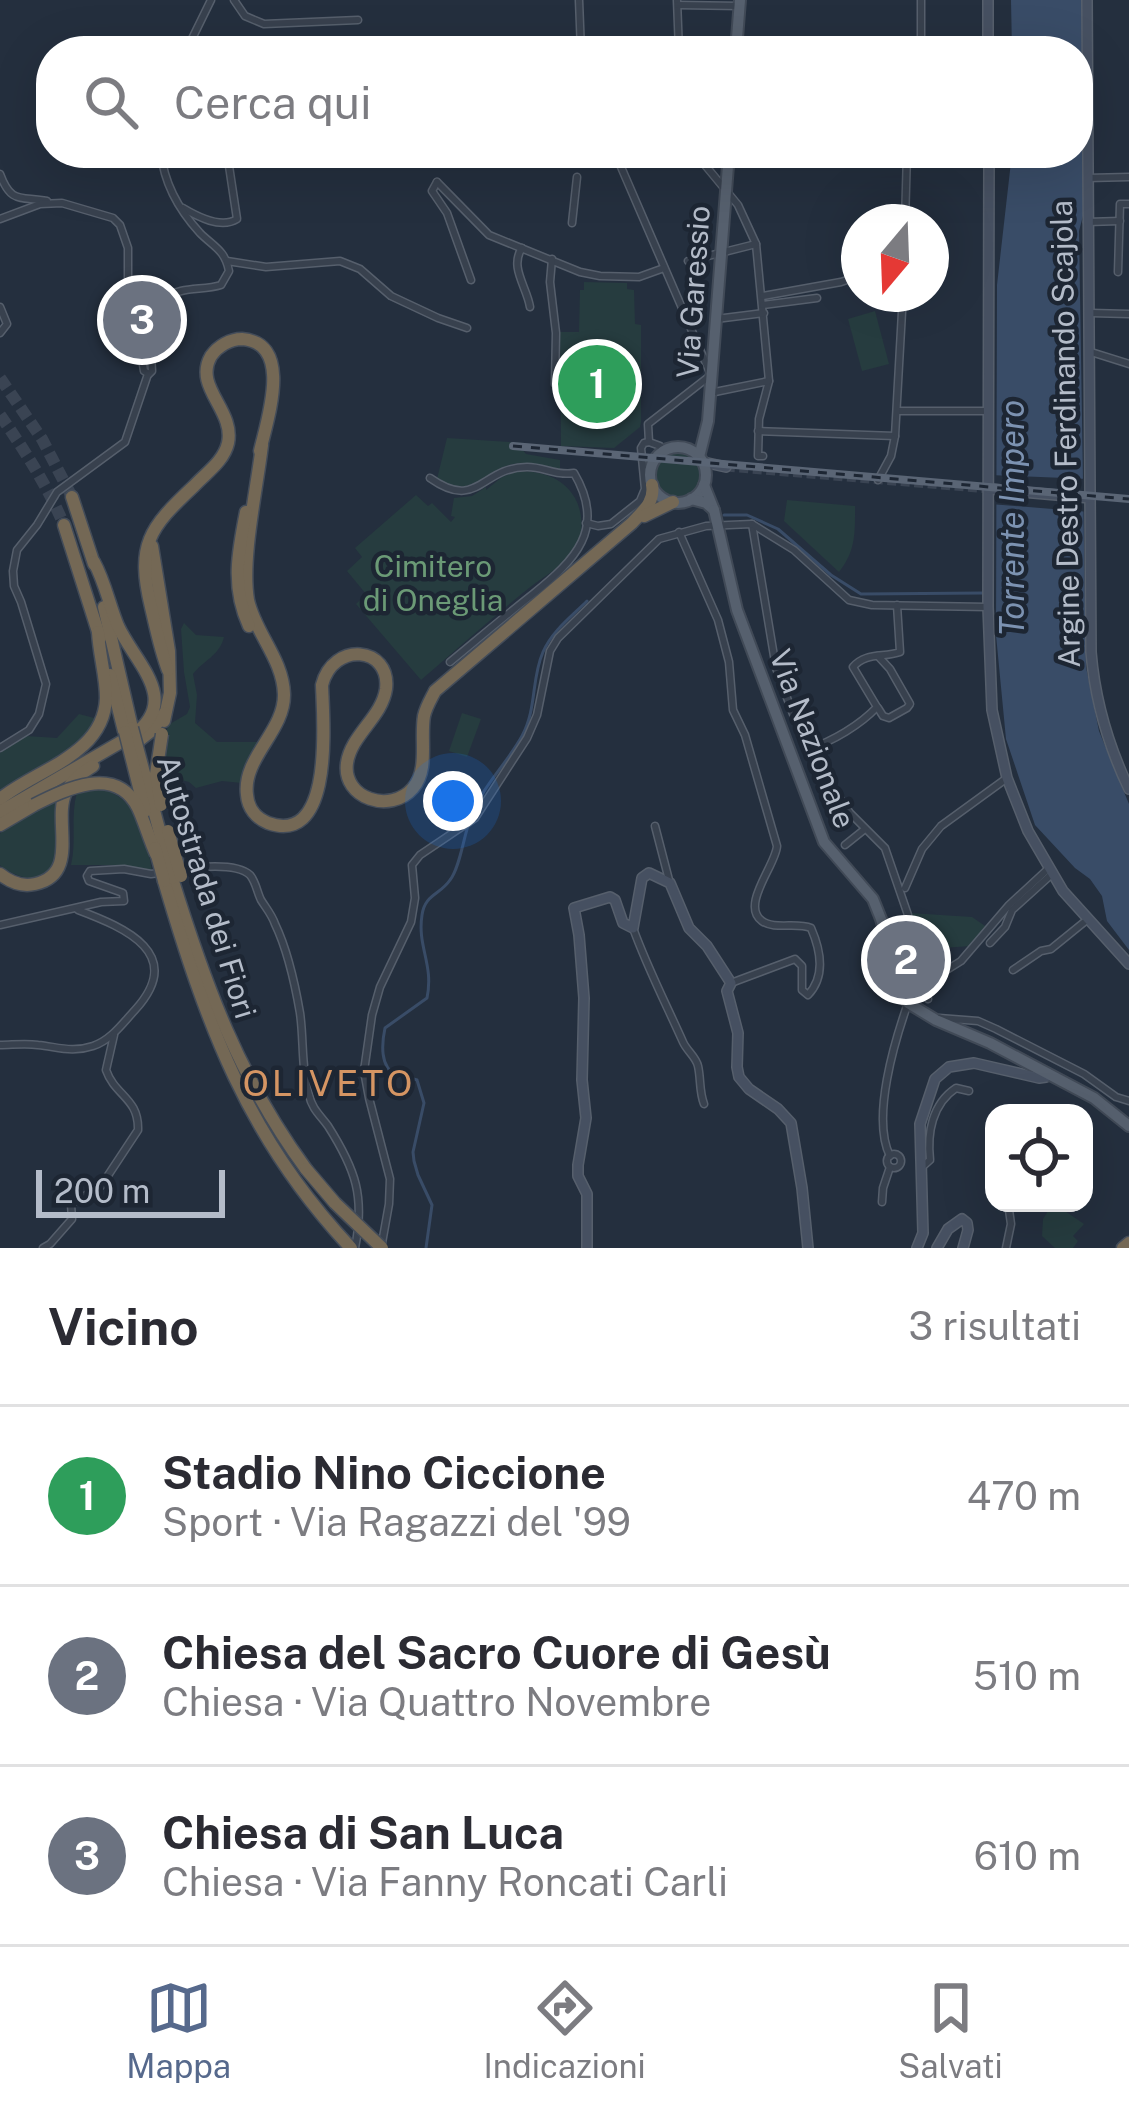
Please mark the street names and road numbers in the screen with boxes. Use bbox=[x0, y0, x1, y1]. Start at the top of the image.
street label: Argine Destro Ferdinando Scajola bbox=[1043, 200, 1087, 668]
street label: Via Garessio bbox=[669, 204, 717, 380]
street label: Via Nazionale bbox=[762, 644, 864, 833]
street label: Autostrada dei Fiori bbox=[150, 751, 264, 1023]

